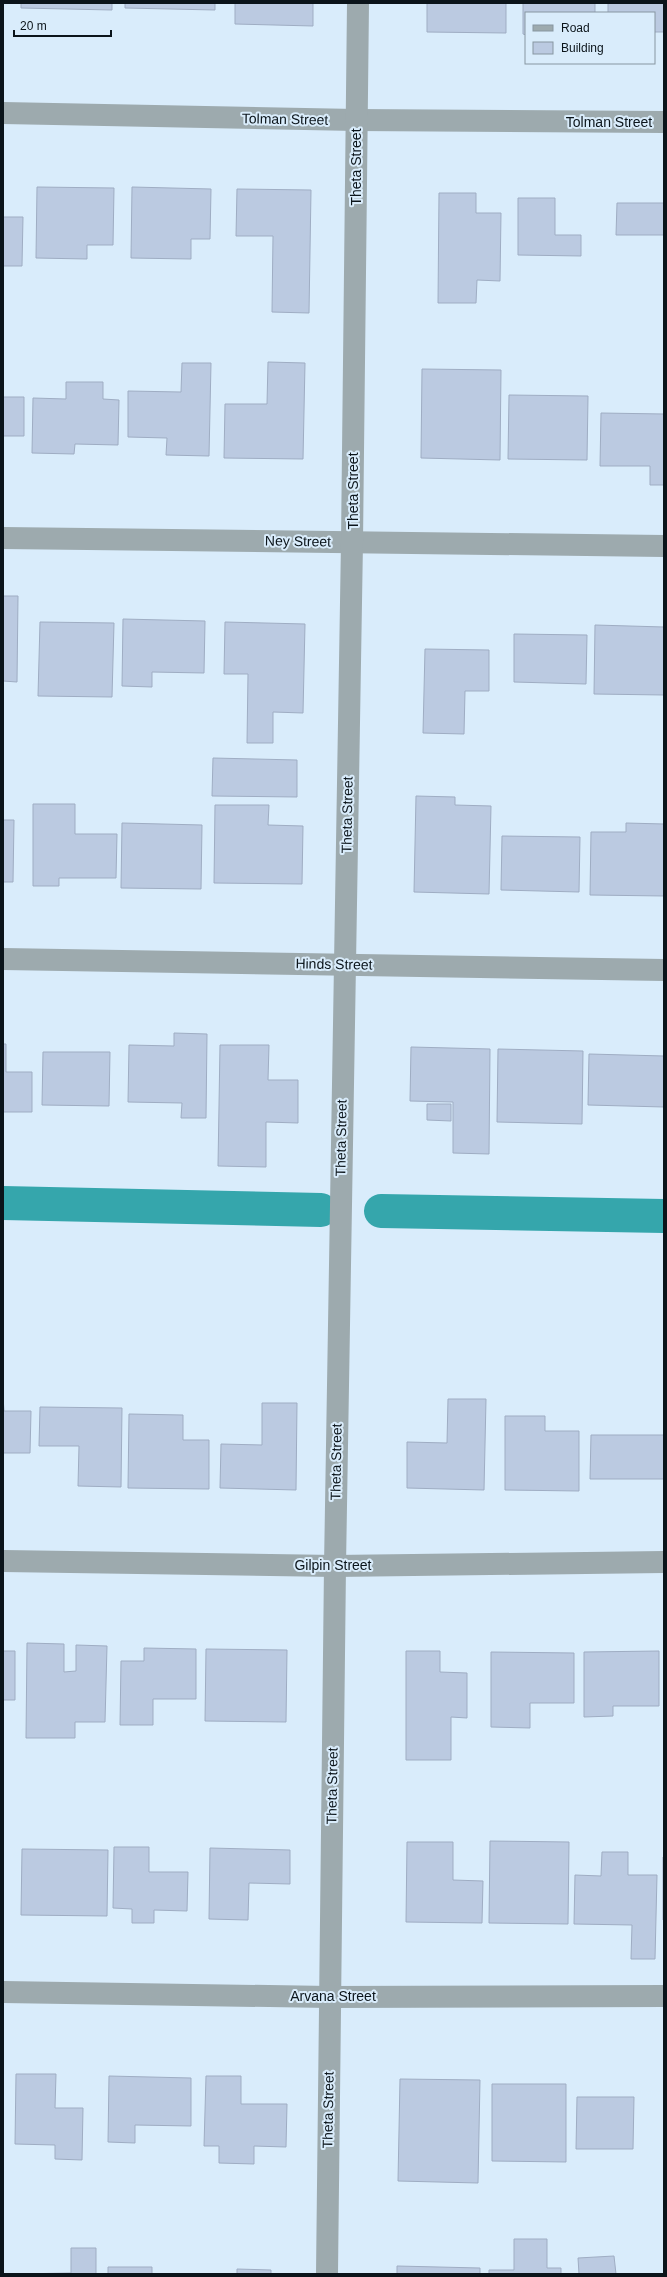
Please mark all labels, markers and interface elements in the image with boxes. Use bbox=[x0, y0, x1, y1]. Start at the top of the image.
scale bar bbox=[14, 12, 111, 38]
legend bbox=[525, 12, 655, 64]
text: 20 m bbox=[20, 19, 47, 33]
text: Road bbox=[561, 21, 590, 35]
text: Building bbox=[561, 41, 604, 55]
street label: Tolman Street bbox=[242, 110, 328, 128]
street label: Tolman Street bbox=[566, 114, 652, 130]
street label: Theta Street bbox=[348, 128, 364, 206]
street label: Theta Street bbox=[345, 452, 361, 530]
street label: Ney Street bbox=[265, 532, 331, 550]
street label: Theta Street bbox=[338, 776, 356, 854]
street label: Hinds Street bbox=[295, 955, 373, 973]
street label: Theta Street bbox=[332, 1099, 350, 1177]
street label: Theta Street bbox=[327, 1423, 345, 1501]
street label: Gilpin Street bbox=[294, 1557, 372, 1573]
street label: Theta Street bbox=[323, 1747, 341, 1825]
street label: Arvana Street bbox=[290, 1988, 376, 2004]
street label: Theta Street bbox=[319, 2071, 337, 2149]

